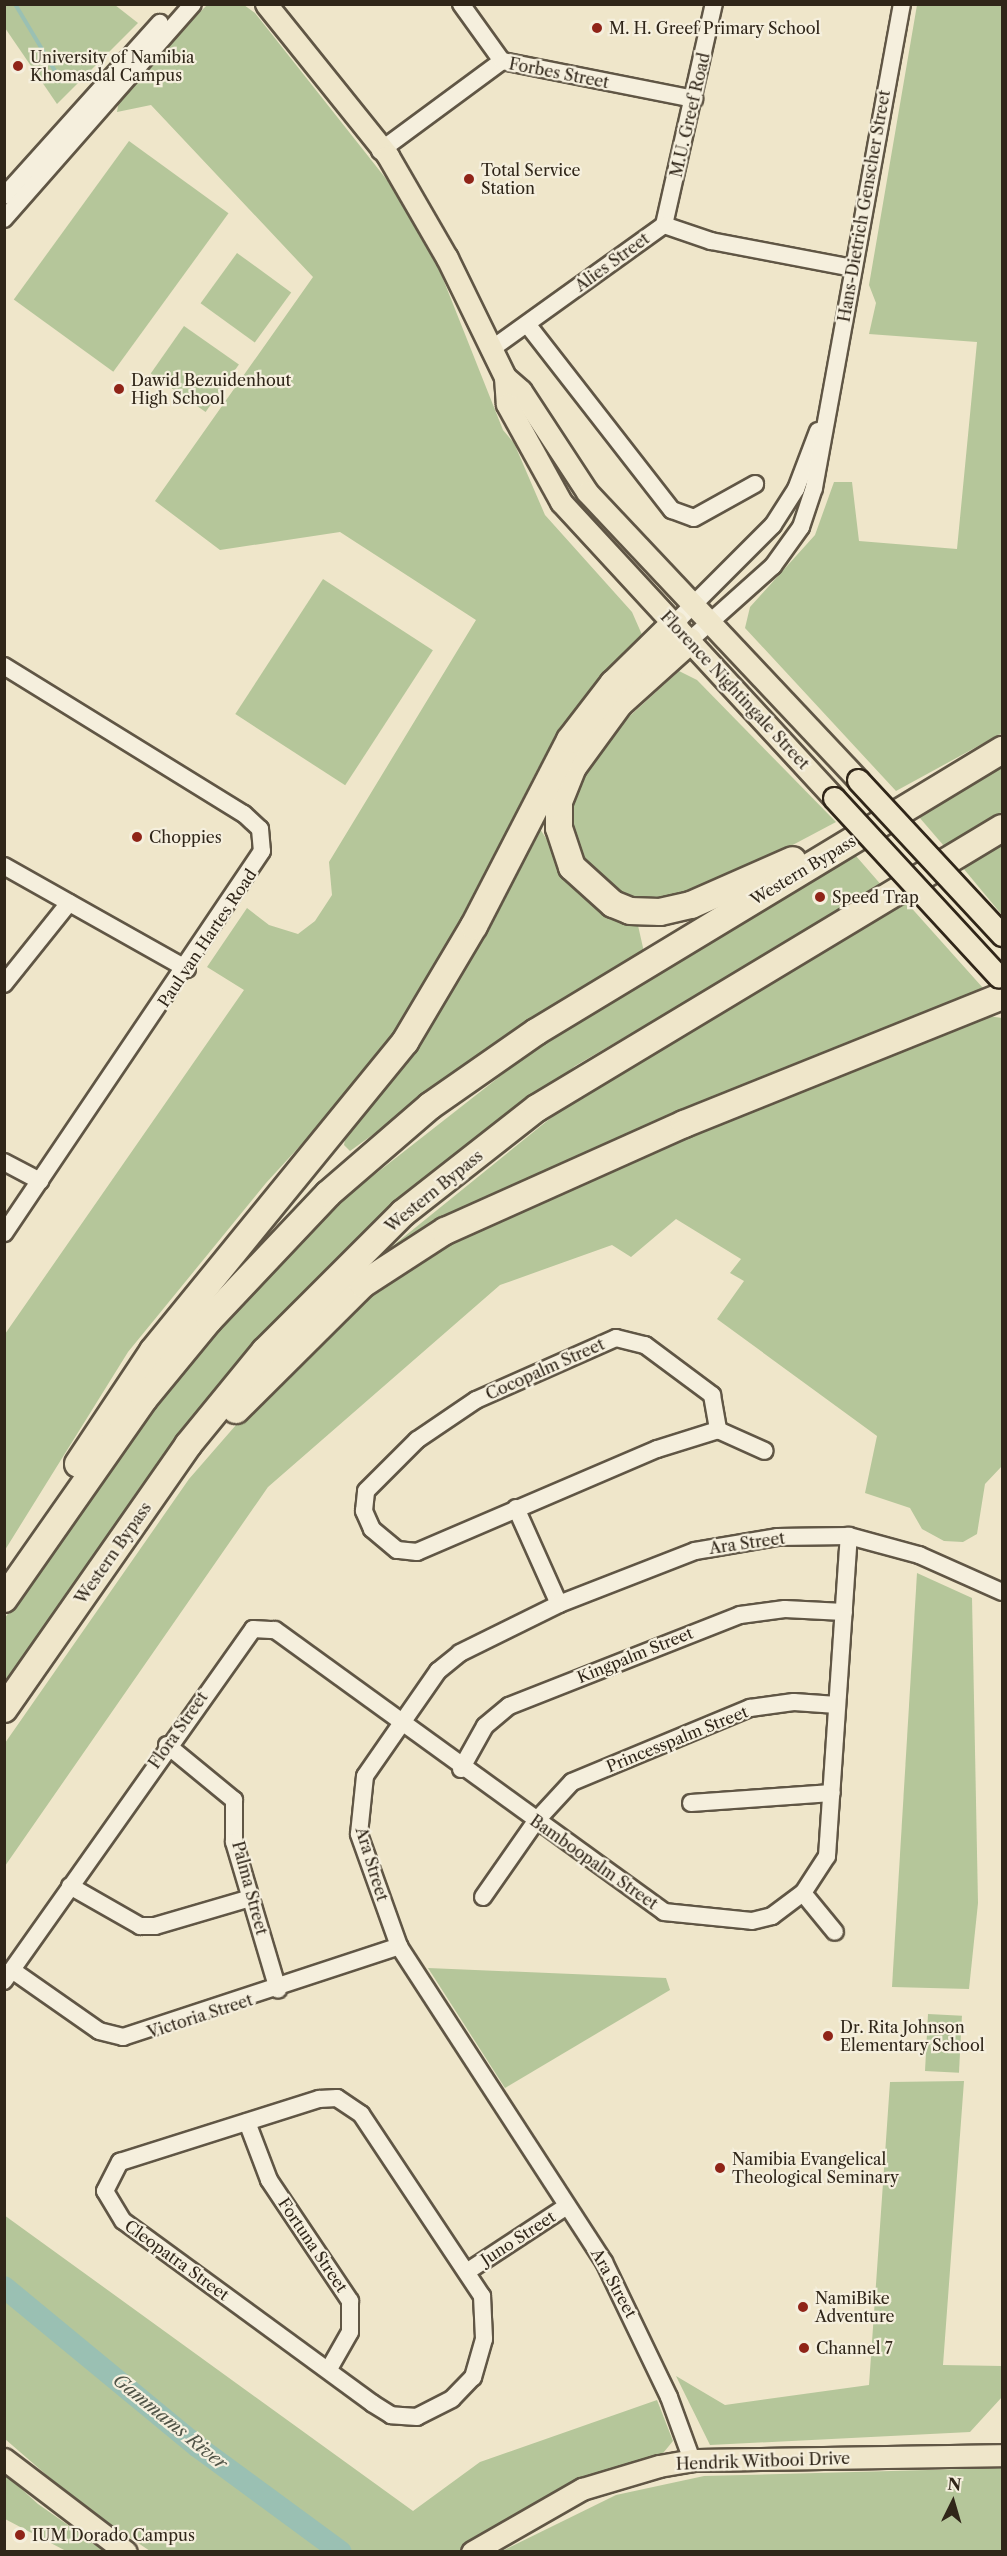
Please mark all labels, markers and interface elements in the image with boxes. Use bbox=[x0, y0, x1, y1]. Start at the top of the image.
place label: M. H. Greef Primary School bbox=[609, 18, 821, 38]
marker: M. H. Greef Primary School bbox=[590, 21, 604, 35]
place label: University of Namibia Khomasdal Campus bbox=[30, 47, 195, 85]
street label: M.U. Greef Road bbox=[666, 51, 714, 179]
street label: Forbes Street bbox=[507, 54, 611, 92]
marker: University of Namibia Khomasdal Campus bbox=[11, 59, 25, 73]
street label: Hans-Dietrich Genscher Street bbox=[834, 88, 894, 324]
place label: Total Service Station bbox=[481, 160, 581, 198]
marker: Total Service Station bbox=[462, 172, 476, 186]
street label: Alies Street bbox=[571, 229, 653, 295]
place label: Dawid Bezuidenhout High School bbox=[131, 370, 291, 408]
marker: Dawid Bezuidenhout High School bbox=[112, 382, 126, 396]
street label: Florence Nightingale Street bbox=[657, 607, 813, 773]
place label: Choppies bbox=[149, 827, 222, 847]
marker: Choppies bbox=[130, 830, 144, 844]
street label: Western Bypass bbox=[747, 831, 859, 909]
street label: Paul van Hartes Road bbox=[154, 865, 260, 1011]
place label: Speed Trap bbox=[832, 887, 919, 907]
marker: Speed Trap bbox=[813, 890, 827, 904]
street label: Western Bypass bbox=[381, 1146, 487, 1236]
street label: Cocopalm Street bbox=[483, 1334, 607, 1404]
street label: Western Bypass bbox=[71, 1498, 155, 1608]
street label: Ara Street bbox=[708, 1528, 786, 1558]
street label: Kingpalm Street bbox=[574, 1623, 696, 1687]
street label: Flora Street bbox=[144, 1688, 212, 1772]
street label: Princesspalm Street bbox=[603, 1702, 751, 1776]
street label: Bamboopalm Street bbox=[527, 1811, 661, 1913]
street label: Ara Street bbox=[352, 1825, 392, 1903]
street label: Palma Street bbox=[228, 1839, 272, 1937]
street label: Victoria Street bbox=[145, 1990, 255, 2042]
place label: Dr. Rita Johnson Elementary School bbox=[840, 2017, 985, 2055]
marker: Dr. Rita Johnson Elementary School bbox=[821, 2029, 835, 2043]
place label: Namibia Evangelical Theological Seminary bbox=[732, 2149, 899, 2187]
marker: Namibia Evangelical Theological Seminary bbox=[713, 2161, 727, 2175]
street label: Fortuna Street bbox=[274, 2194, 352, 2296]
street label: Juno Street bbox=[477, 2207, 559, 2269]
street label: Cleopatra Street bbox=[121, 2216, 233, 2304]
street label: Ara Street bbox=[587, 2245, 641, 2321]
place label: NamiBike Adventure bbox=[815, 2288, 894, 2326]
marker: NamiBike Adventure bbox=[796, 2300, 810, 2314]
place label: Channel 7 bbox=[816, 2338, 893, 2358]
marker: Channel 7 bbox=[797, 2341, 811, 2355]
water label: Gammams River bbox=[109, 2369, 231, 2475]
street label: Hendrik Witbooi Drive bbox=[675, 2448, 851, 2474]
north arrow bbox=[923, 2472, 983, 2532]
text: N bbox=[947, 2474, 962, 2495]
place label: IUM Dorado Campus bbox=[32, 2525, 195, 2545]
marker: IUM Dorado Campus bbox=[13, 2528, 27, 2542]

